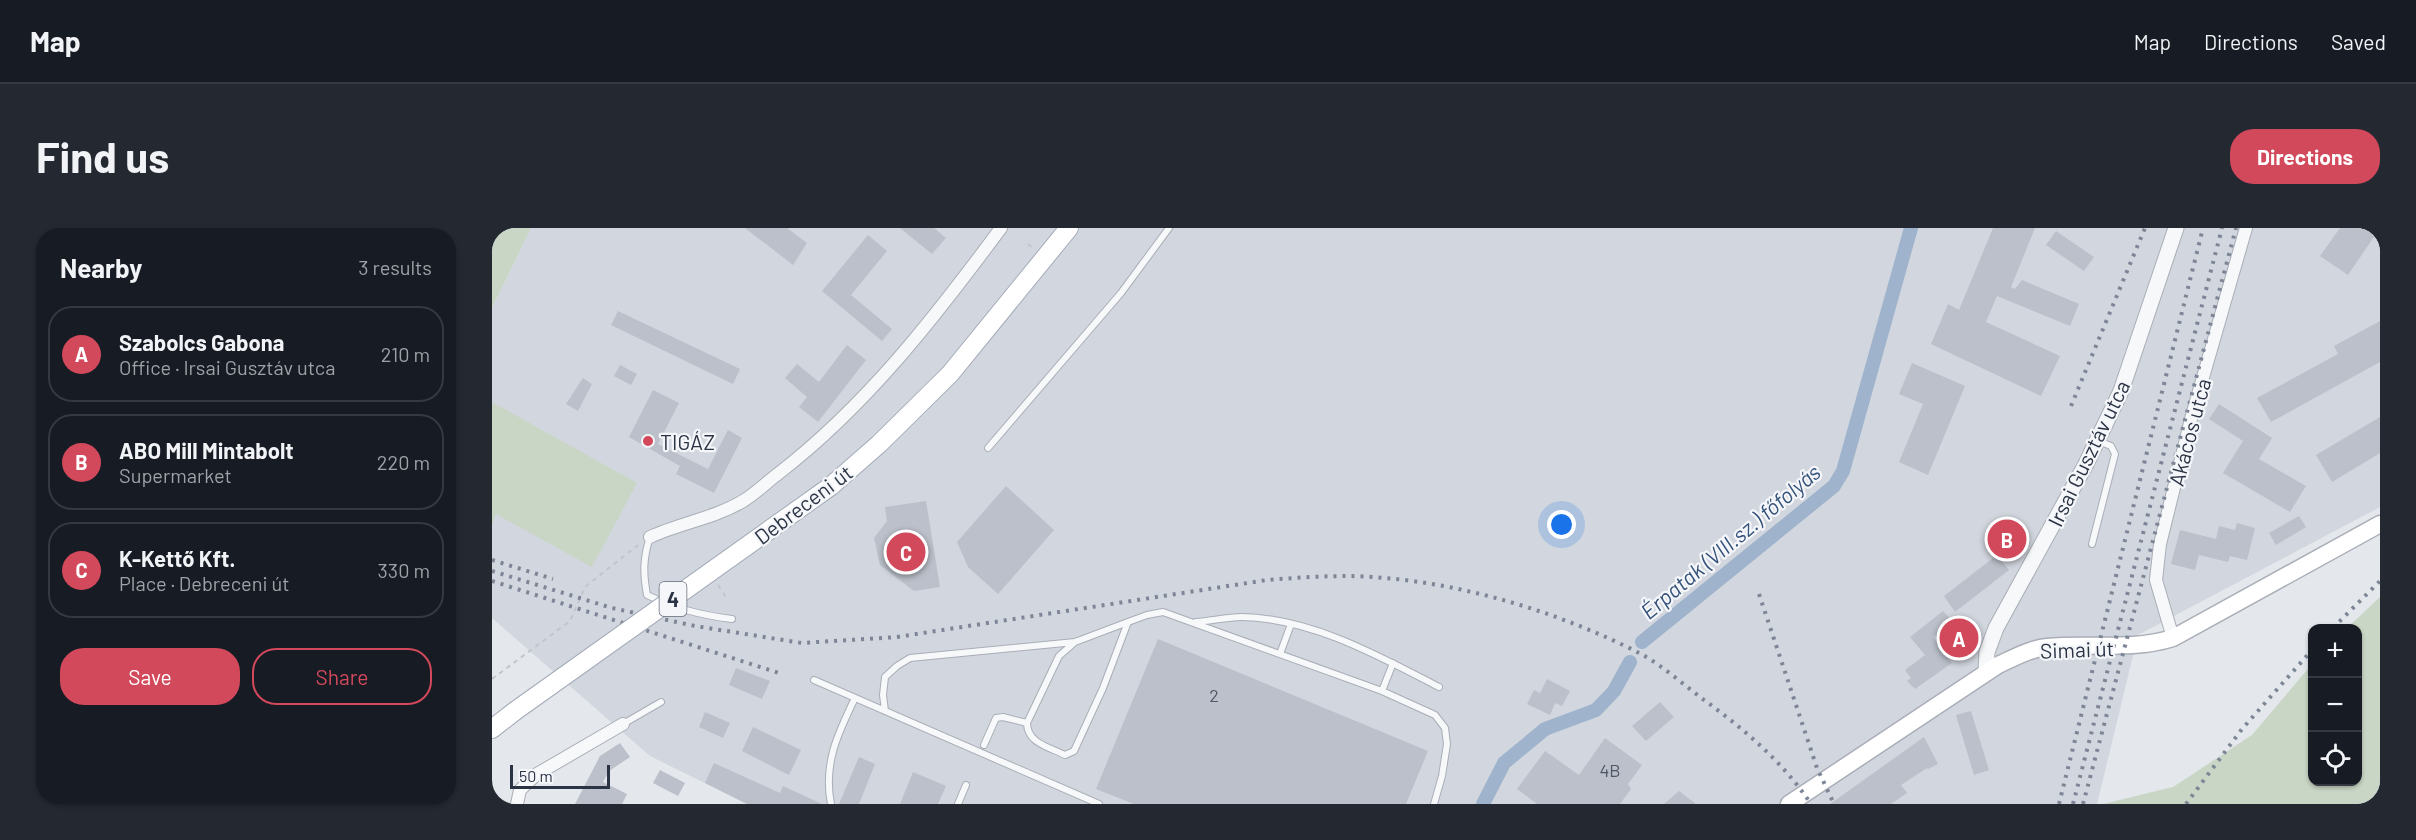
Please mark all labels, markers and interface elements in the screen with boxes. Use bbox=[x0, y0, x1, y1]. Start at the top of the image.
text: Map bbox=[30, 24, 81, 58]
text: Map bbox=[2134, 29, 2171, 54]
text: Directions bbox=[2204, 29, 2298, 54]
text: Saved bbox=[2331, 29, 2386, 54]
button: Directions bbox=[2230, 129, 2380, 184]
text: Find us bbox=[36, 131, 169, 181]
text: Nearby bbox=[60, 252, 142, 283]
text: 3 results bbox=[358, 255, 432, 279]
text: Szabolcs Gabona bbox=[119, 329, 284, 355]
text: A bbox=[75, 342, 88, 366]
text: 210 m bbox=[381, 342, 430, 366]
text: Office · Irsai Gusztáv utca bbox=[119, 355, 335, 379]
street label: Akácos utca bbox=[2163, 375, 2215, 489]
street label: Irsai Gusztáv utca bbox=[2042, 376, 2134, 530]
place label: TIGÁZ bbox=[660, 429, 715, 454]
marker: TIGÁZ bbox=[641, 434, 655, 448]
text: ABO Mill Mintabolt bbox=[119, 437, 294, 463]
text: B bbox=[75, 450, 88, 474]
text: 220 m bbox=[377, 450, 430, 474]
water label: Érpatak (VIII.sz.) főfolyás bbox=[1635, 458, 1825, 624]
street label: Debreceni út bbox=[749, 459, 857, 549]
text: Supermarket bbox=[119, 463, 232, 487]
your location bbox=[1547, 510, 1576, 539]
pin: B bbox=[1988, 516, 2026, 562]
pin: C bbox=[886, 530, 926, 574]
text: K-Kettő Kft. bbox=[119, 545, 235, 571]
text: C bbox=[75, 558, 88, 582]
text: 330 m bbox=[378, 558, 430, 582]
text: Place · Debreceni út bbox=[119, 571, 290, 595]
road number: 4 bbox=[660, 582, 687, 616]
pin: A bbox=[1940, 616, 1978, 660]
map controls bbox=[2308, 624, 2362, 786]
button: + bbox=[2308, 624, 2362, 678]
street label: Simai út bbox=[2039, 635, 2115, 663]
button: Save bbox=[60, 648, 240, 705]
button: Share bbox=[252, 648, 432, 705]
button: − bbox=[2308, 678, 2362, 732]
house number: 2 bbox=[1209, 684, 1219, 706]
button: locate bbox=[2308, 732, 2362, 786]
house number: 4B bbox=[1599, 759, 1621, 781]
scale bar bbox=[510, 762, 610, 790]
text: 50 m bbox=[519, 766, 553, 785]

